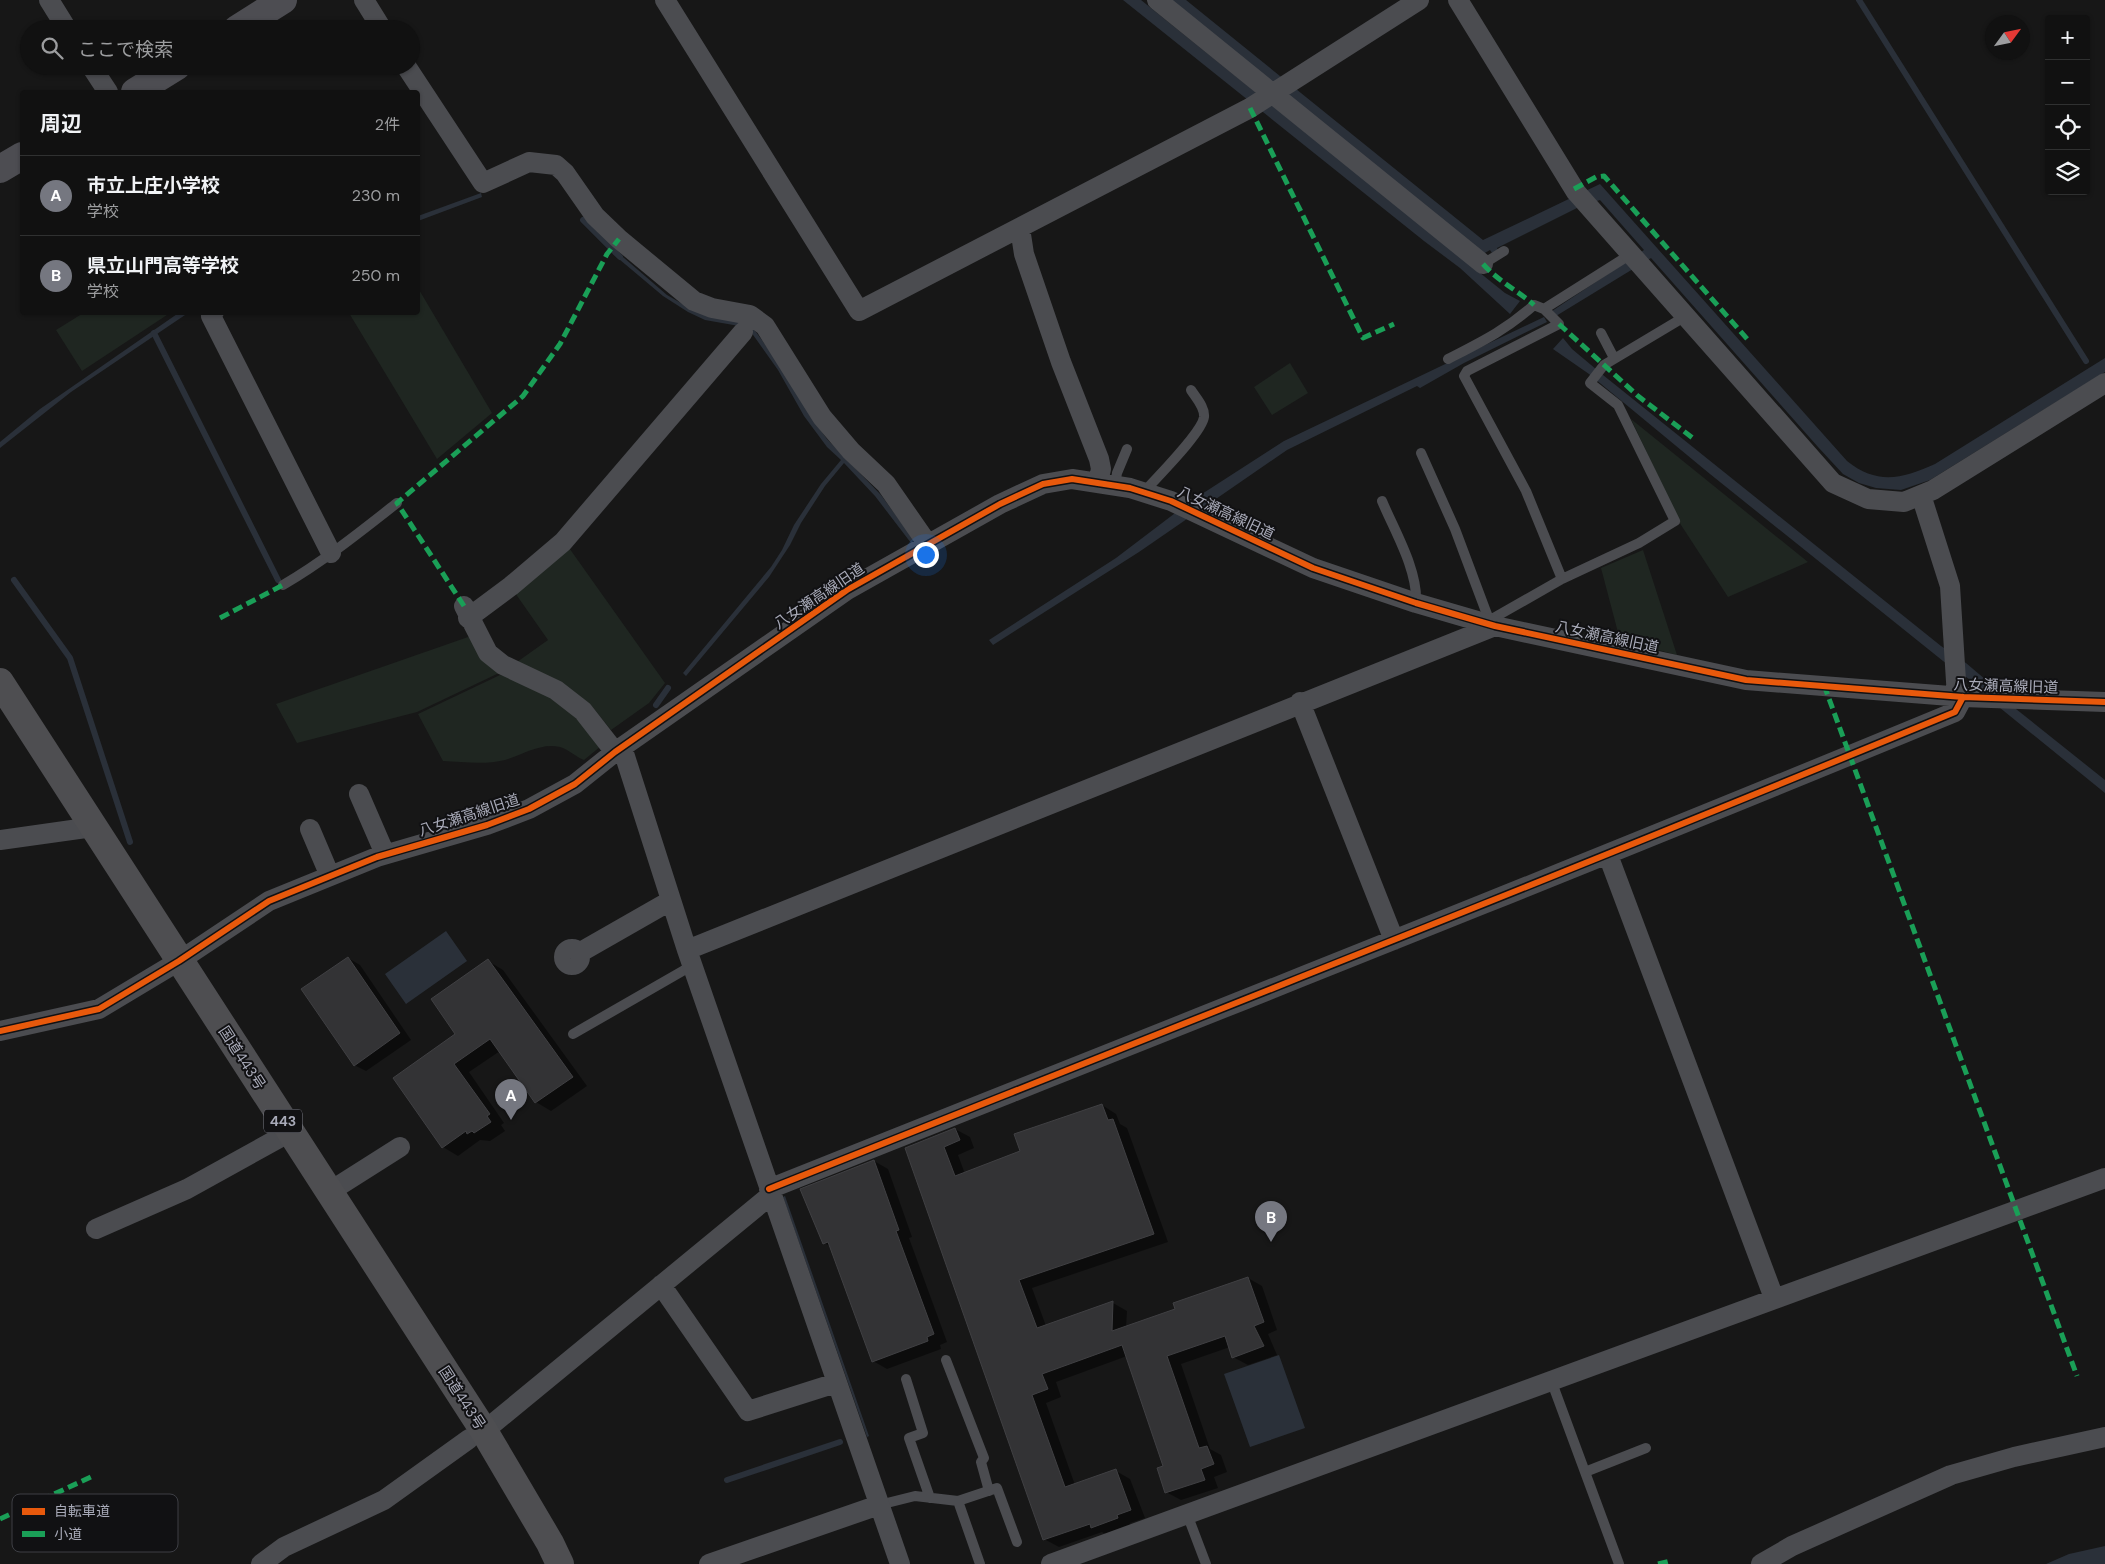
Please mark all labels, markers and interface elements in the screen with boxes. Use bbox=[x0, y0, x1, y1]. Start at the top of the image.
north arrow bbox=[1985, 15, 2030, 60]
map controls bbox=[2045, 15, 2090, 195]
button: + bbox=[2045, 15, 2090, 60]
search box bbox=[20, 20, 420, 75]
icon: search bbox=[38, 34, 66, 62]
text: ここで検索 bbox=[78, 37, 173, 62]
button: − bbox=[2045, 60, 2090, 105]
button: locate bbox=[2045, 105, 2090, 150]
text: 周辺 bbox=[40, 110, 82, 138]
text: 2件 bbox=[375, 114, 400, 135]
button: layers bbox=[2045, 150, 2090, 195]
text: 市立上庄小学校 bbox=[87, 173, 220, 198]
text: A bbox=[50, 185, 62, 206]
text: 230 m bbox=[352, 185, 400, 206]
text: 学校 bbox=[87, 201, 119, 222]
text: 県立山門高等学校 bbox=[87, 253, 239, 278]
text: B bbox=[51, 265, 61, 286]
text: 250 m bbox=[352, 265, 400, 286]
text: 学校 bbox=[87, 281, 119, 302]
street label: 八女瀬高線旧道 bbox=[1174, 482, 1278, 544]
your location bbox=[913, 542, 939, 568]
street label: 八女瀬高線旧道 bbox=[770, 558, 868, 634]
street label: 八女瀬高線旧道 bbox=[1554, 616, 1660, 658]
street label: 八女瀬高線旧道 bbox=[1953, 674, 2059, 698]
street label: 八女瀬高線旧道 bbox=[416, 789, 522, 841]
street label: 国道443号 bbox=[214, 1022, 270, 1094]
pin: A bbox=[495, 1079, 527, 1120]
road number: 443 bbox=[264, 1110, 302, 1132]
pin: B bbox=[1255, 1201, 1287, 1242]
street label: 国道443号 bbox=[434, 1362, 490, 1434]
legend bbox=[12, 1494, 178, 1552]
text: 自転車道 bbox=[54, 1502, 110, 1520]
text: 小道 bbox=[54, 1525, 82, 1543]

